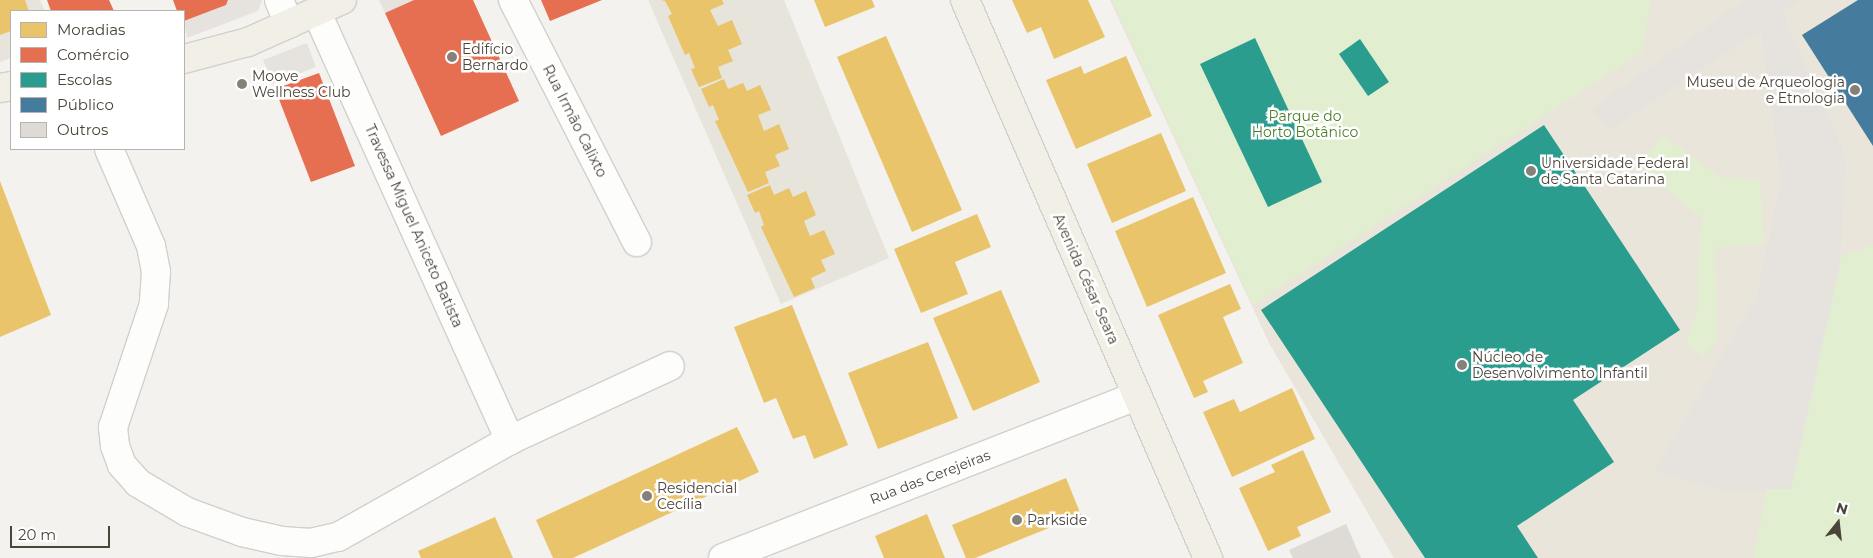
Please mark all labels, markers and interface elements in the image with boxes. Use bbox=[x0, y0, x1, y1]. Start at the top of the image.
legend bbox=[10, 10, 185, 150]
text: Moradias bbox=[57, 20, 125, 39]
place label: Edifício Bernardo bbox=[462, 41, 528, 74]
text: Comércio bbox=[57, 45, 129, 64]
marker: Edifício Bernardo bbox=[446, 51, 458, 63]
street label: Rua Irmão Calixto bbox=[539, 62, 611, 180]
place label: Moove Wellness Club bbox=[252, 68, 351, 100]
text: Escolas bbox=[57, 70, 112, 89]
place label: Museu de Arqueologia e Etnologia bbox=[1686, 74, 1845, 106]
marker: Moove Wellness Club bbox=[236, 78, 248, 90]
marker: Museu de Arqueologia e Etnologia bbox=[1849, 84, 1861, 96]
text: Público bbox=[57, 95, 114, 114]
park label: Parque do Horto Botânico bbox=[1252, 108, 1358, 140]
text: Outros bbox=[57, 120, 108, 139]
street label: Travessa Miguel Aniceto Batista bbox=[361, 122, 467, 330]
place label: Universidade Federal de Santa Catarina bbox=[1541, 155, 1689, 188]
marker: Universidade Federal de Santa Catarina bbox=[1525, 165, 1537, 177]
street label: Avenida César Seara bbox=[1050, 211, 1122, 347]
place label: Núcleo de Desenvolvimento Infantil bbox=[1472, 349, 1648, 382]
marker: Núcleo de Desenvolvimento Infantil bbox=[1456, 359, 1468, 371]
street label: Rua das Cerejeiras bbox=[867, 446, 993, 508]
place label: Residencial Cecília bbox=[657, 480, 737, 512]
marker: Residencial Cecília bbox=[641, 490, 653, 502]
north arrow bbox=[1813, 498, 1863, 548]
text: N bbox=[1834, 498, 1850, 519]
place label: Parkside bbox=[1027, 512, 1087, 528]
marker: Parkside bbox=[1011, 514, 1023, 526]
scale bar bbox=[12, 516, 112, 548]
text: 20 m bbox=[18, 525, 56, 544]

